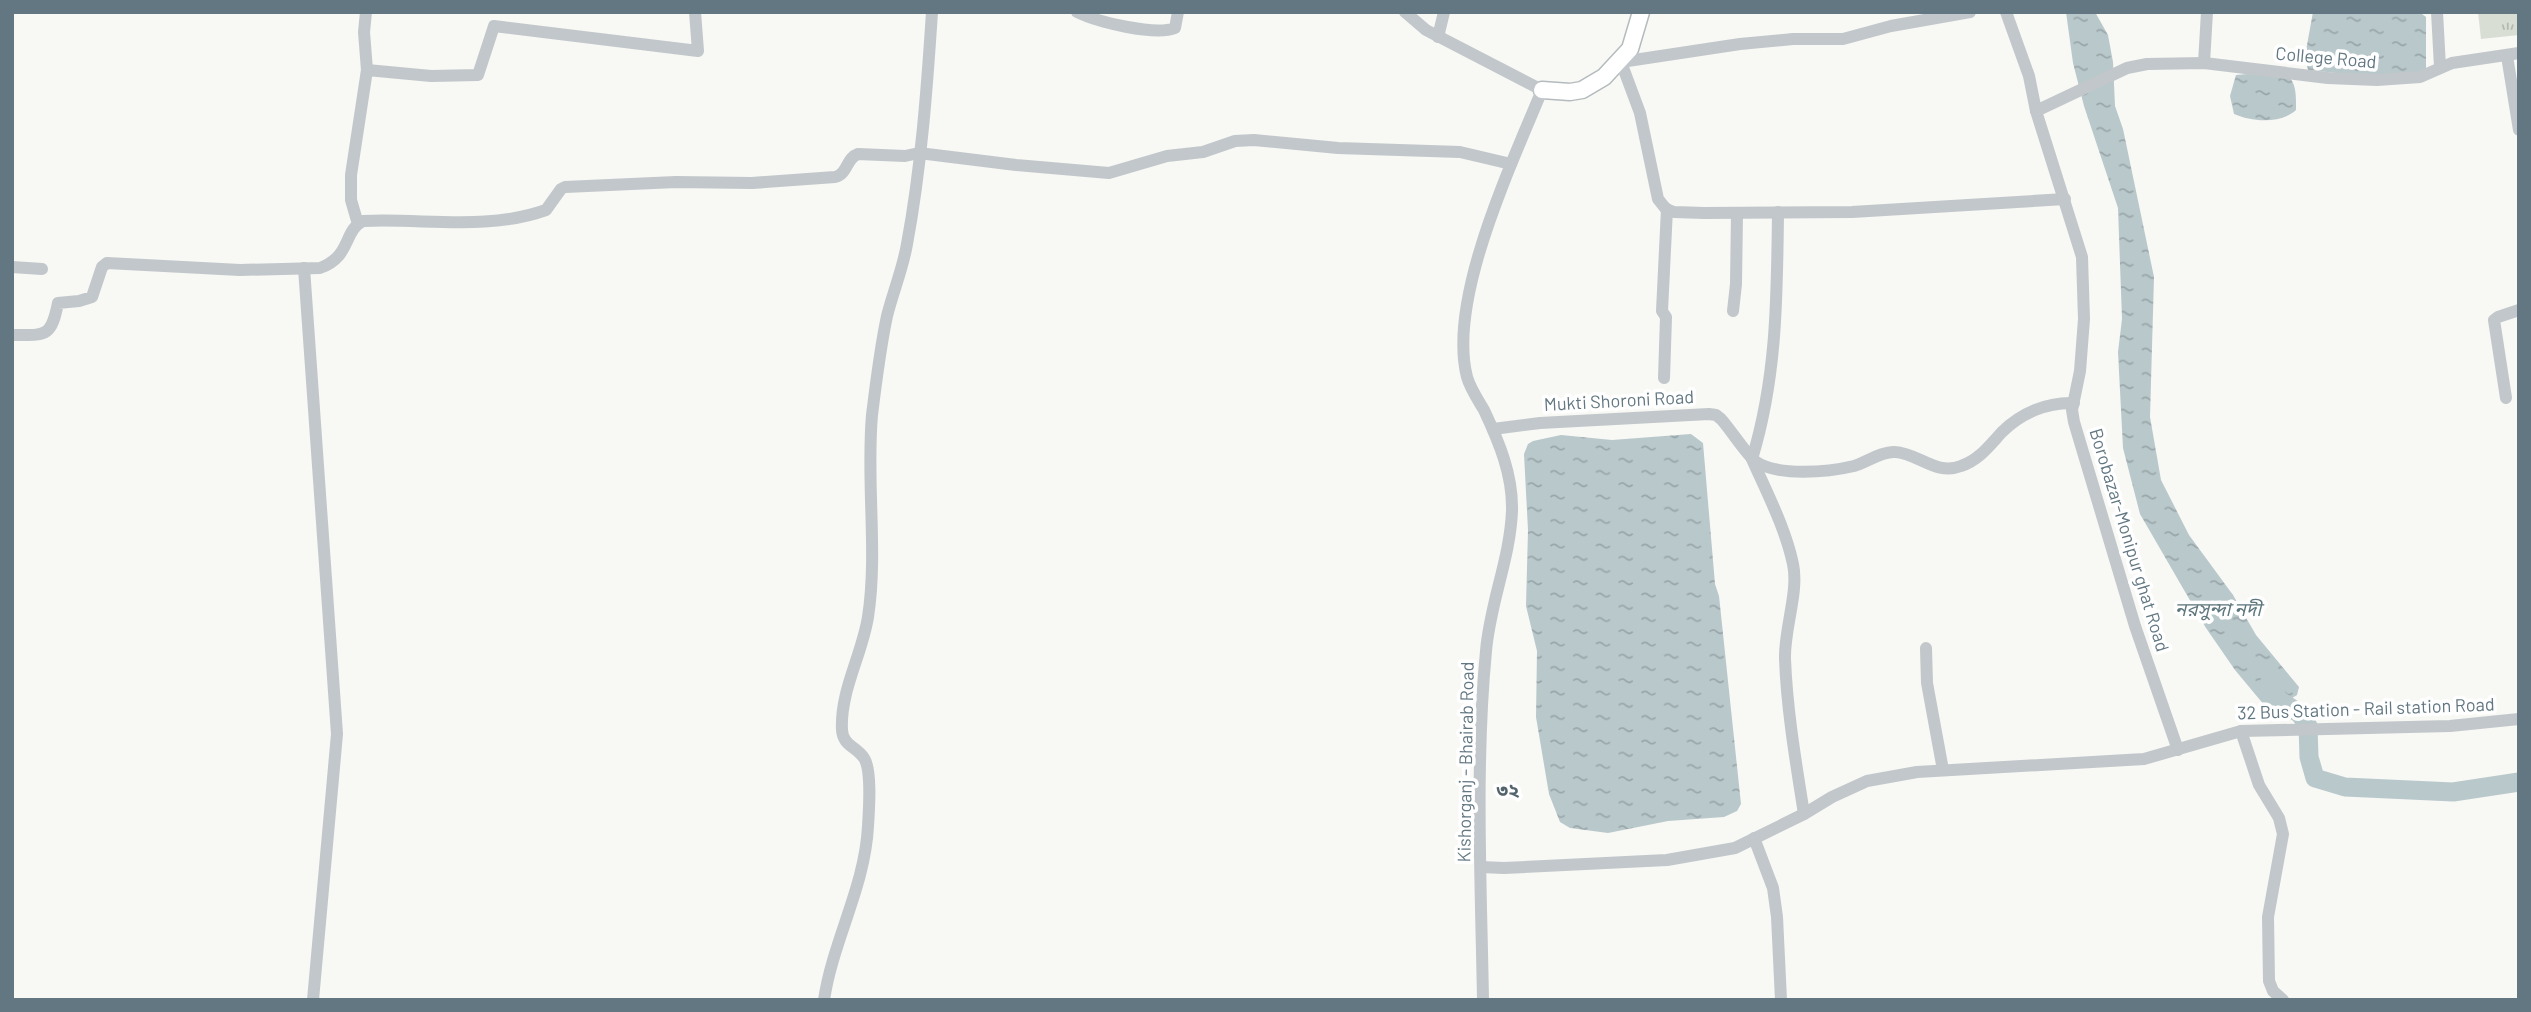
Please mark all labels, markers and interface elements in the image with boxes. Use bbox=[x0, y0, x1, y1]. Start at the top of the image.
street label: College Road bbox=[2275, 42, 2377, 72]
street label: Mukti Shoroni Road bbox=[1543, 385, 1694, 415]
street label: Borobazar-Monipur ghat Road bbox=[2085, 425, 2174, 654]
water label: নরসুন্দা নদী bbox=[2175, 597, 2265, 621]
street label: Kishorganj - Bhairab Road bbox=[1452, 661, 1478, 863]
street label: 32 Bus Station - Rail station Road bbox=[2237, 693, 2495, 723]
district label: ৩২ bbox=[1496, 778, 1520, 801]

